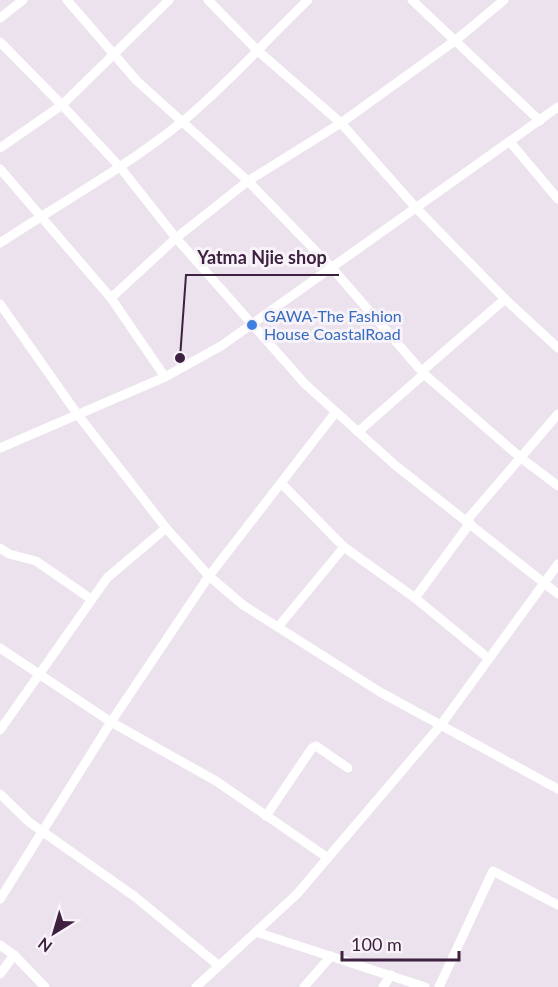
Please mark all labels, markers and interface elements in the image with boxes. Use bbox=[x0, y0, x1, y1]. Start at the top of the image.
callout: Yatma Njie shop bbox=[186, 239, 339, 275]
text: Yatma Njie shop bbox=[196, 246, 327, 268]
place label: GAWA-The Fashion House CoastalRoad bbox=[264, 306, 402, 343]
marker: GAWA-The Fashion House CoastalRoad bbox=[245, 318, 259, 332]
north arrow bbox=[24, 903, 84, 963]
scale bar bbox=[342, 924, 459, 962]
text: 100 m bbox=[351, 933, 402, 955]
text: N bbox=[34, 934, 55, 957]

